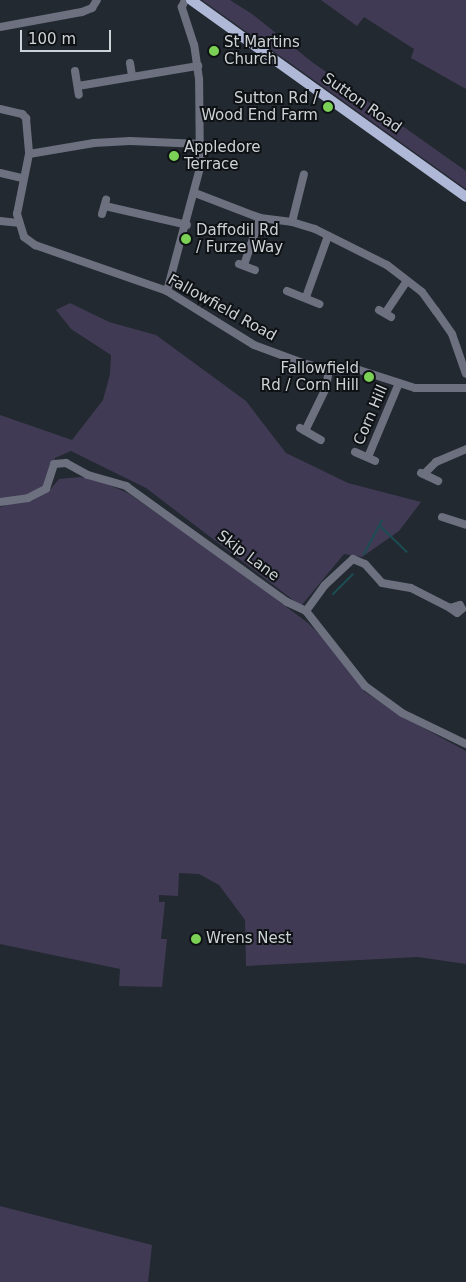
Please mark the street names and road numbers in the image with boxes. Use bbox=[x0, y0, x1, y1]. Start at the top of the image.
street label: Sutton Road bbox=[319, 69, 405, 137]
street label: Fallowfield Road bbox=[165, 271, 279, 345]
street label: Corn Hill bbox=[350, 382, 392, 448]
street label: Skip Lane bbox=[213, 527, 283, 585]

